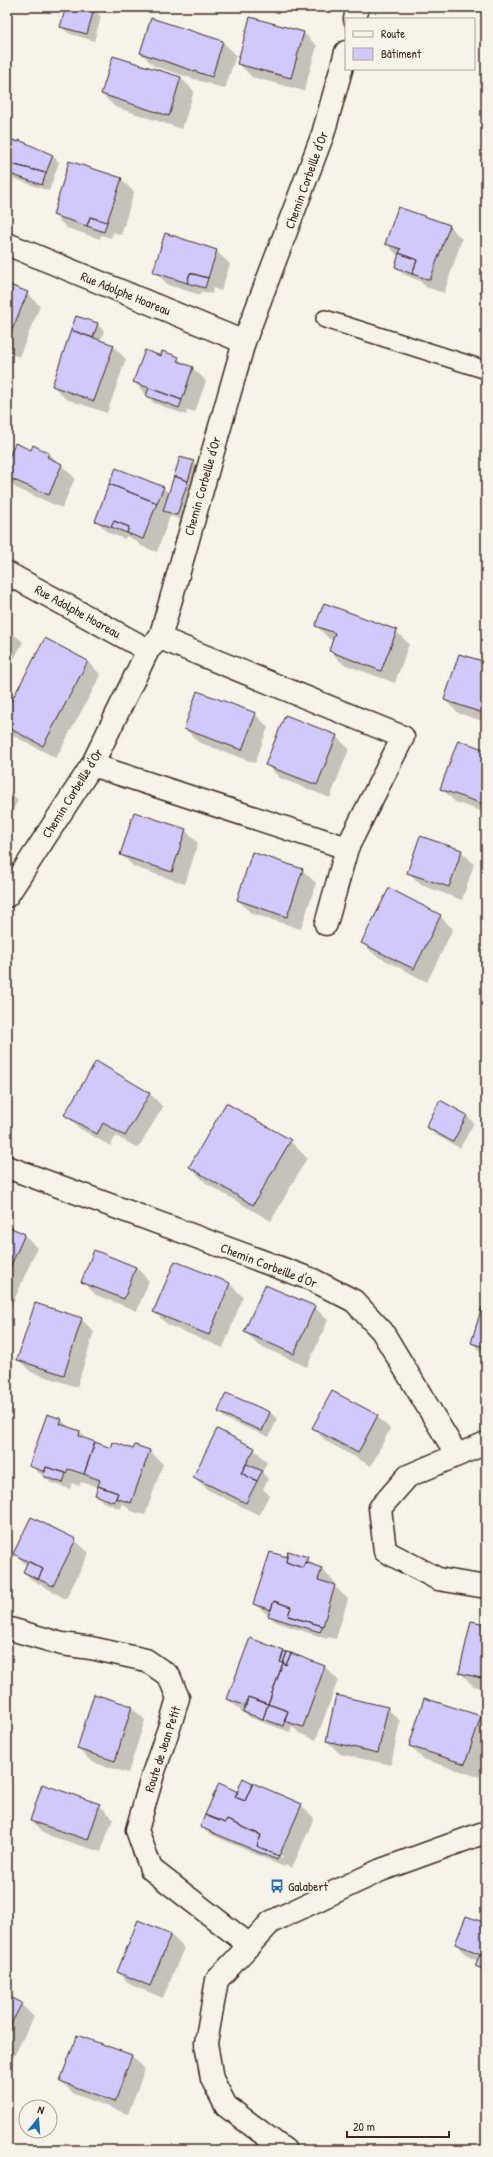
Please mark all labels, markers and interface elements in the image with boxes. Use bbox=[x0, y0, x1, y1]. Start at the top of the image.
legend bbox=[345, 18, 475, 70]
text: Route bbox=[381, 25, 405, 42]
text: Bâtiment bbox=[381, 45, 422, 62]
street label: Chemin Corbeille d'Or bbox=[280, 129, 332, 231]
street label: Rue Adolphe Hoareau bbox=[78, 267, 174, 319]
street label: Chemin Corbeille d'Or bbox=[179, 434, 225, 538]
street label: Rue Adolphe Hoareau bbox=[32, 580, 124, 642]
street label: Chemin Corbeille d'Or bbox=[37, 745, 107, 841]
street label: Chemin Corbeille d'Or bbox=[218, 1238, 320, 1292]
street label: Route de Jean Petit bbox=[140, 1703, 185, 1794]
place label: Galabert bbox=[288, 1877, 328, 1895]
bus stop icon: Galabert bbox=[269, 1878, 285, 1894]
north arrow bbox=[18, 2099, 58, 2139]
text: N bbox=[36, 2102, 46, 2117]
scale bar bbox=[347, 2113, 449, 2139]
text: 20 m bbox=[353, 2118, 375, 2135]

